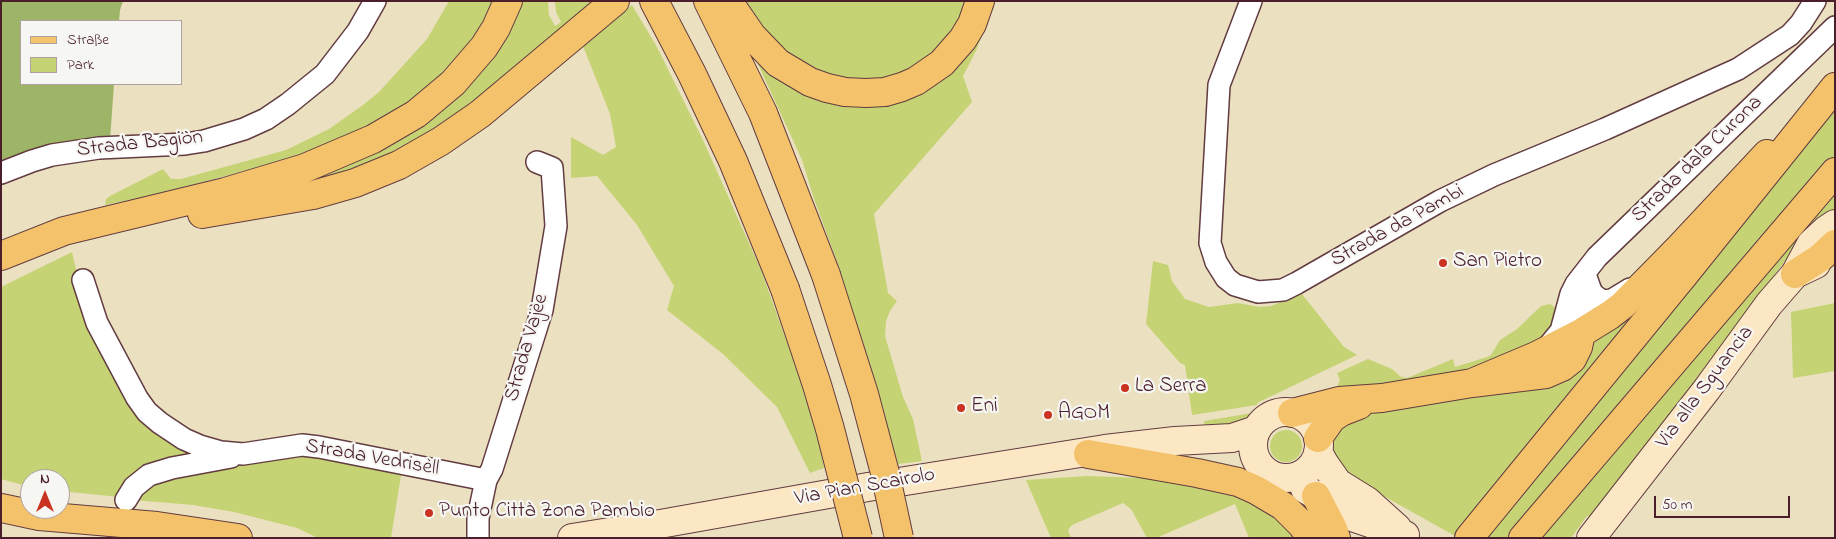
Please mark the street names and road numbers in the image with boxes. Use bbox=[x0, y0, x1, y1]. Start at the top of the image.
street label: Strada dala Curona bbox=[1627, 91, 1769, 229]
street label: Strada Bagiòn bbox=[76, 126, 204, 164]
street label: Strada da Pambi bbox=[1327, 180, 1469, 274]
street label: Strada Vajèe bbox=[501, 291, 555, 405]
street label: Via alla Sguancia bbox=[1652, 322, 1760, 454]
street label: Strada Vedrisèll bbox=[303, 435, 441, 483]
street label: Via Pian Scairolo bbox=[793, 463, 937, 513]

